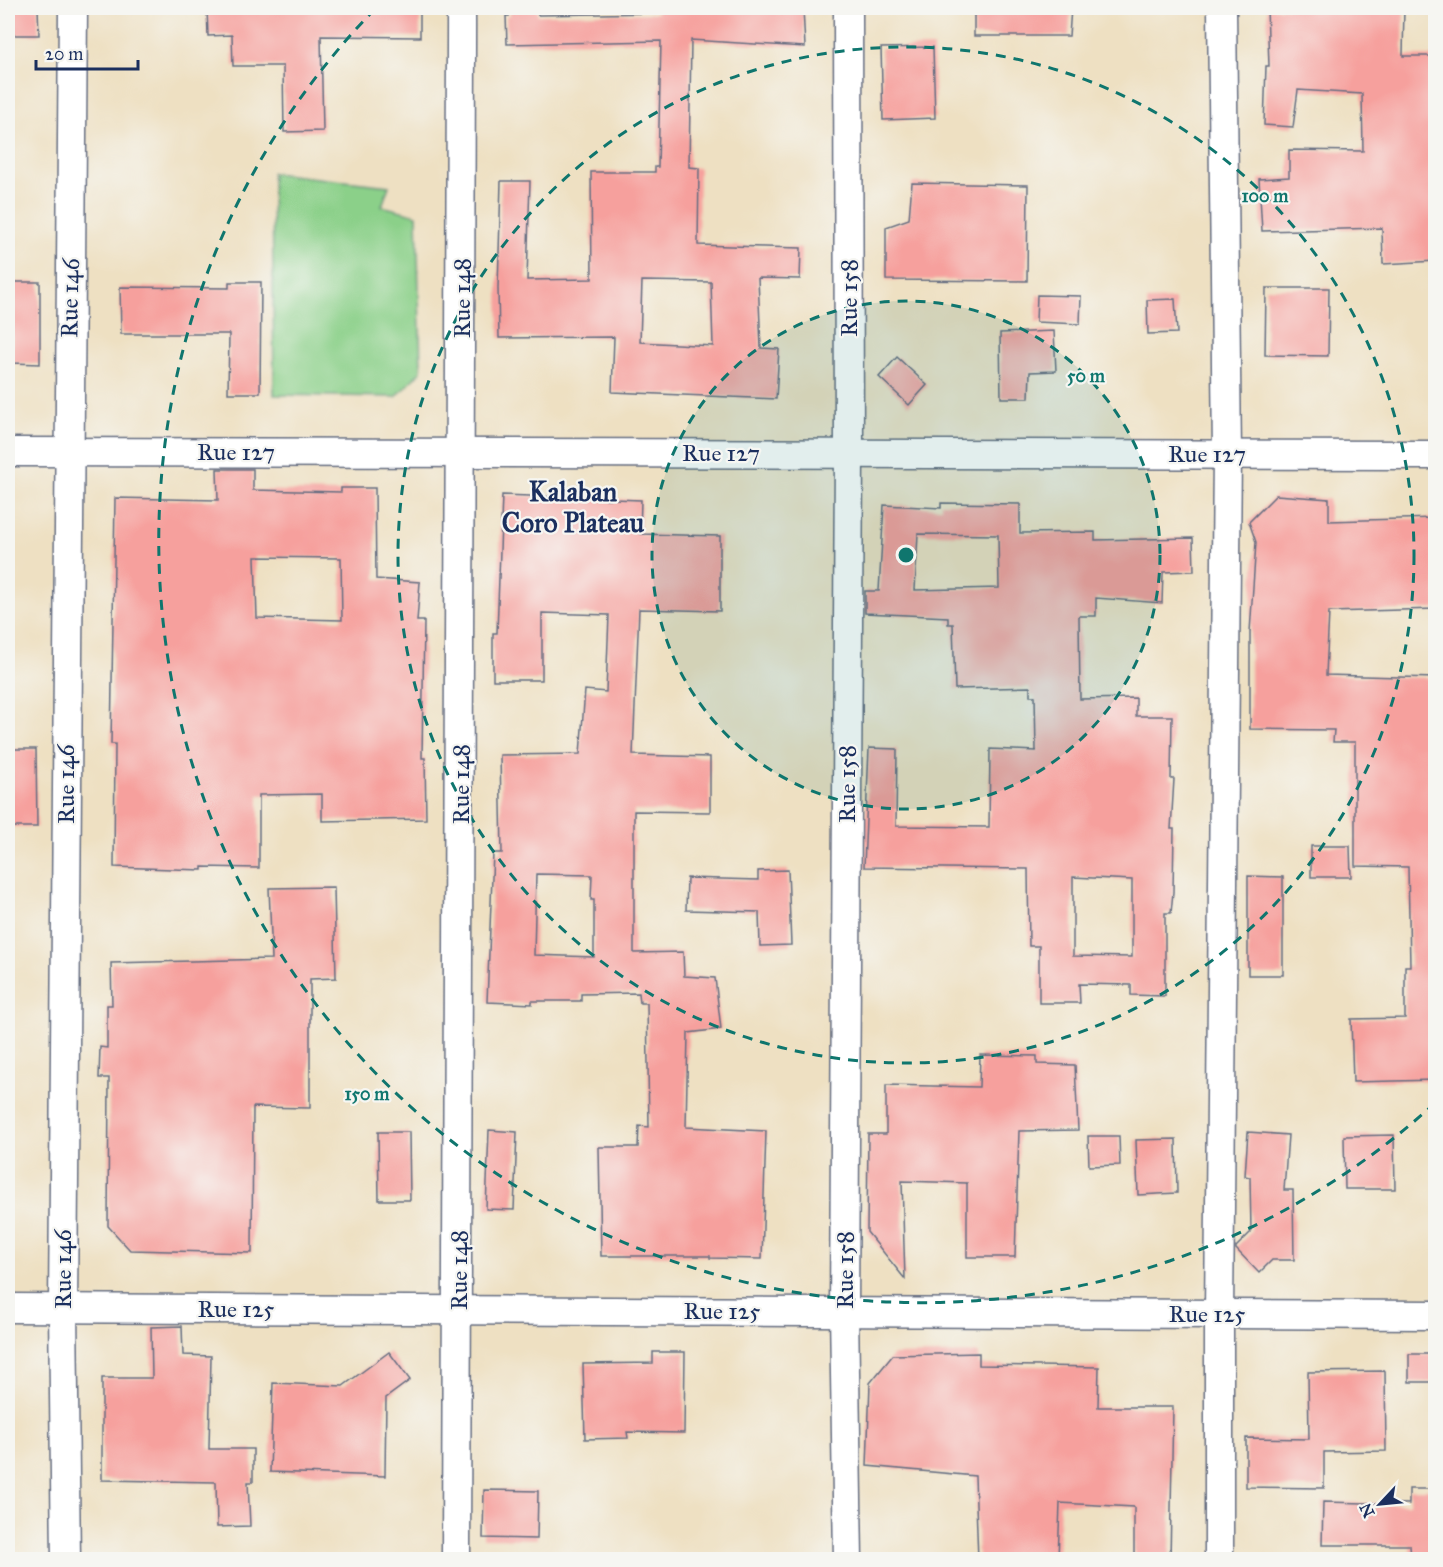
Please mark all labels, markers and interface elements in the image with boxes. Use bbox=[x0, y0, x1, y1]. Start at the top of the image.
scale bar bbox=[36, 33, 138, 71]
text: 20 m bbox=[45, 43, 83, 65]
text: 100 m bbox=[1242, 185, 1289, 207]
street label: Rue 146 bbox=[54, 257, 86, 338]
street label: Rue 148 bbox=[447, 258, 477, 338]
street label: Rue 158 bbox=[834, 259, 864, 337]
text: 50 m bbox=[1067, 365, 1106, 387]
street label: Rue 127 bbox=[197, 437, 275, 467]
street label: Rue 127 bbox=[682, 438, 760, 468]
street label: Rue 127 bbox=[1168, 439, 1246, 469]
district label: Kalaban Coro Plateau bbox=[502, 475, 645, 539]
centre of rings bbox=[896, 545, 916, 565]
street label: Rue 146 bbox=[51, 743, 81, 824]
street label: Rue 148 bbox=[446, 744, 476, 824]
street label: Rue 158 bbox=[832, 745, 862, 823]
text: 150 m bbox=[345, 1083, 390, 1105]
street label: Rue 146 bbox=[48, 1228, 78, 1309]
street label: Rue 148 bbox=[444, 1230, 474, 1310]
street label: Rue 158 bbox=[830, 1231, 860, 1309]
street label: Rue 125 bbox=[198, 1294, 274, 1324]
street label: Rue 125 bbox=[684, 1296, 760, 1326]
street label: Rue 125 bbox=[1169, 1299, 1245, 1329]
north arrow bbox=[1350, 1474, 1410, 1534]
text: N bbox=[1355, 1500, 1378, 1521]

